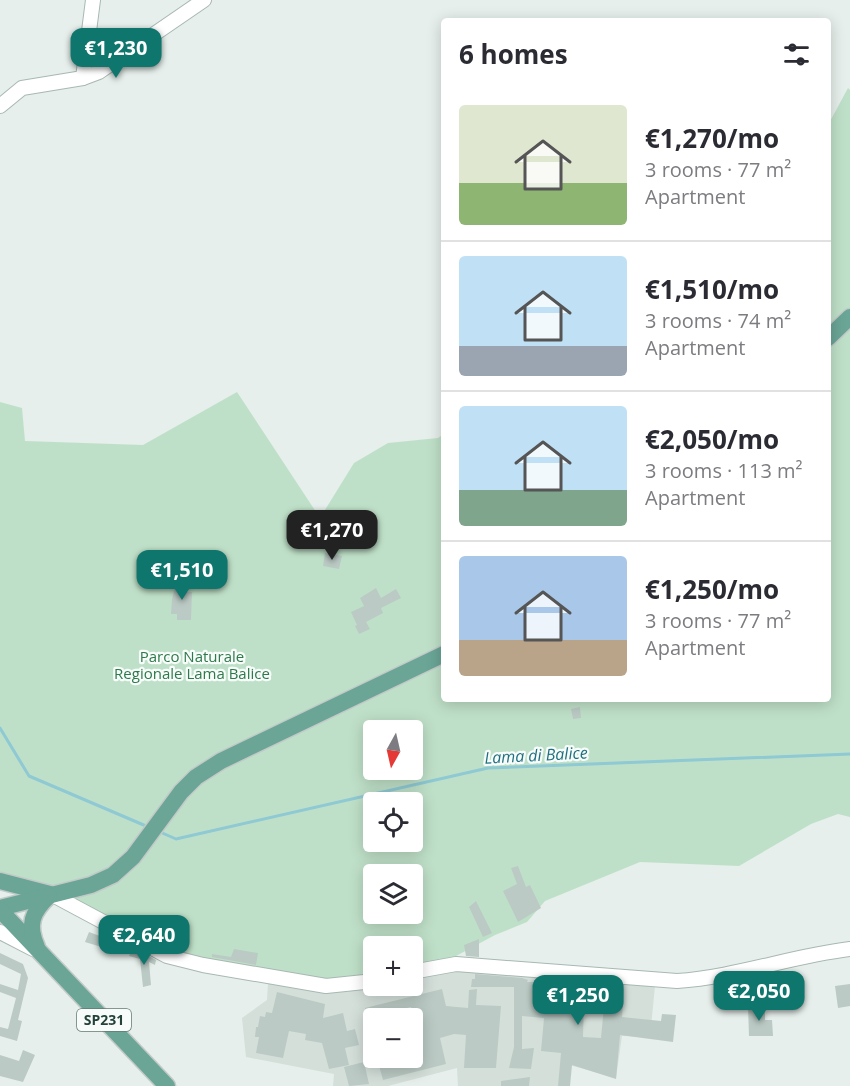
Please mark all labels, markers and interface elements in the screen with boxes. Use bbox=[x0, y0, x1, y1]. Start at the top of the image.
pin: €1,230 bbox=[67, 28, 165, 79]
text: €1,230 bbox=[85, 34, 147, 61]
text: 6 homes bbox=[459, 36, 568, 72]
icon: filters bbox=[780, 38, 813, 71]
text: €1,270/mo bbox=[645, 120, 779, 156]
icon: home bbox=[507, 129, 579, 201]
text: 3 rooms · 77 m² bbox=[645, 156, 791, 183]
text: Apartment bbox=[645, 183, 745, 210]
text: €1,510/mo bbox=[645, 271, 779, 307]
icon: home bbox=[507, 280, 579, 352]
text: 3 rooms · 74 m² bbox=[645, 307, 791, 334]
text: Apartment bbox=[645, 334, 745, 361]
text: €2,050/mo bbox=[645, 421, 779, 457]
icon: home bbox=[507, 430, 579, 502]
text: 3 rooms · 113 m² bbox=[645, 457, 803, 484]
text: Apartment bbox=[645, 484, 745, 511]
pin: €1,270 bbox=[283, 510, 381, 561]
text: €1,270 bbox=[301, 516, 363, 543]
pin: €1,510 bbox=[133, 550, 231, 601]
text: €1,510 bbox=[151, 556, 213, 583]
text: €1,250/mo bbox=[645, 571, 779, 607]
icon: home bbox=[507, 580, 579, 652]
text: 3 rooms · 77 m² bbox=[645, 607, 791, 634]
text: Apartment bbox=[645, 634, 745, 661]
park label: Parco Naturale Regionale Lama Balice bbox=[114, 646, 270, 683]
north arrow bbox=[363, 720, 423, 780]
map controls bbox=[363, 720, 423, 1068]
water label: Lama di Balice bbox=[484, 741, 588, 769]
button: locate bbox=[363, 792, 423, 852]
button: layers bbox=[363, 864, 423, 924]
pin: €2,640 bbox=[95, 915, 193, 966]
text: €2,640 bbox=[113, 921, 175, 948]
button: + bbox=[363, 936, 423, 996]
pin: €2,050 bbox=[710, 971, 808, 1022]
pin: €1,250 bbox=[529, 975, 627, 1026]
text: €2,050 bbox=[728, 977, 790, 1004]
text: €1,250 bbox=[547, 981, 609, 1008]
button: − bbox=[363, 1008, 423, 1068]
road number: SP231 bbox=[77, 1009, 131, 1031]

